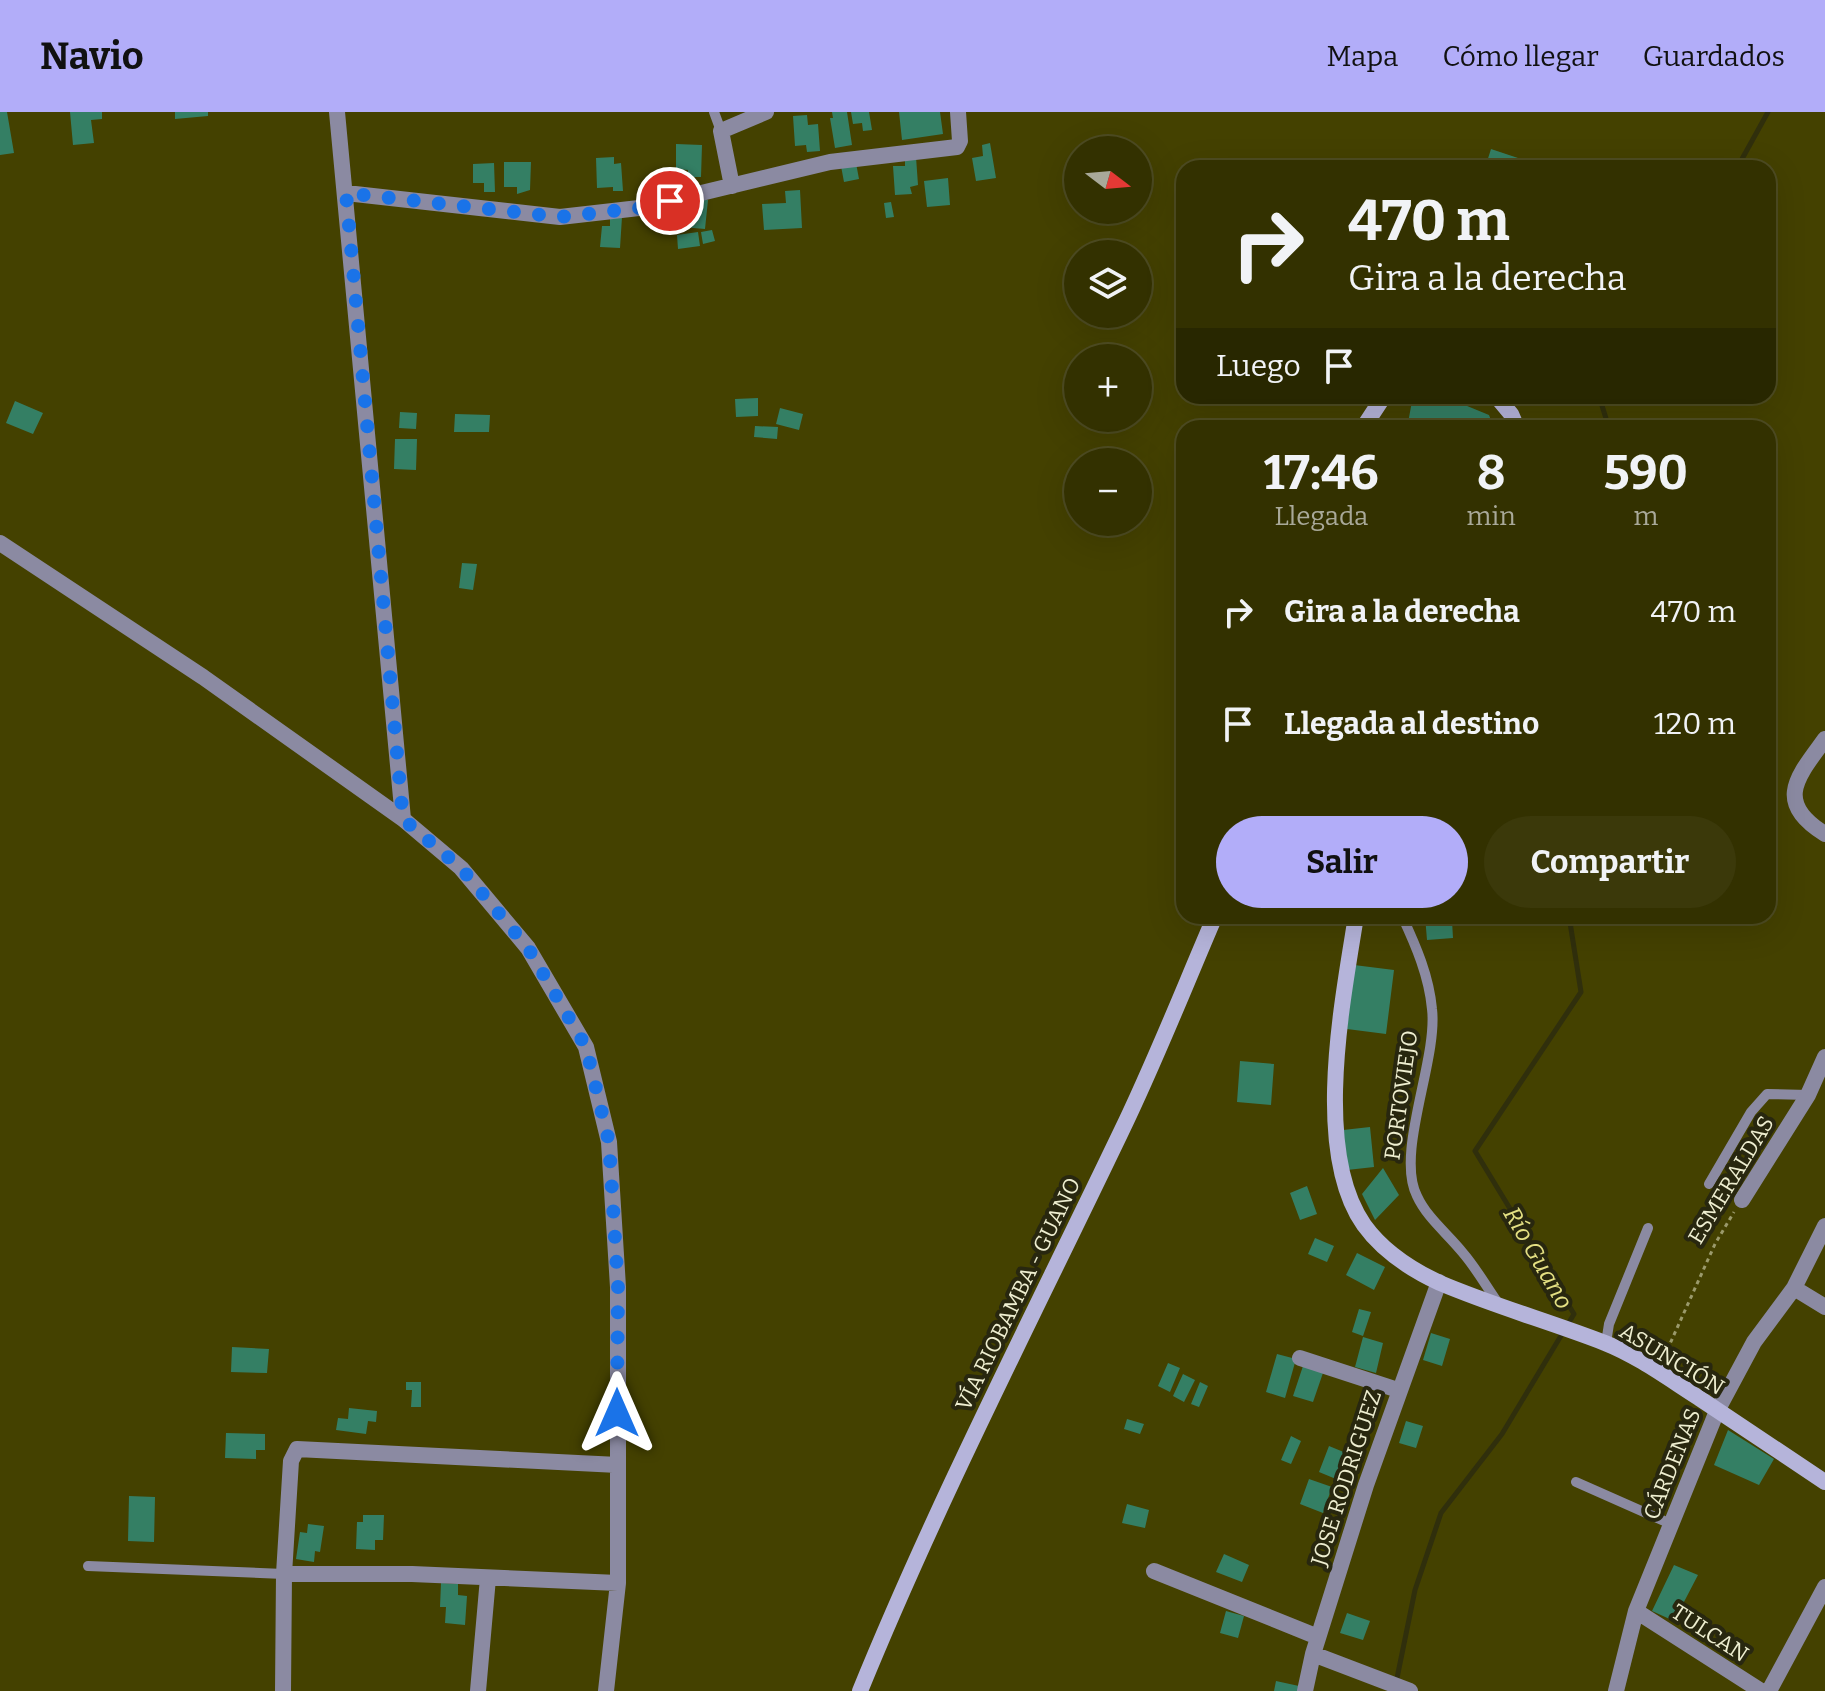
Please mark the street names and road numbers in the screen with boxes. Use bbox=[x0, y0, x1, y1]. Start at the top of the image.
street label: PORTOVIEJO bbox=[1379, 1028, 1423, 1162]
street label: ESMERALDAS bbox=[1682, 1111, 1780, 1249]
street label: VÍA RIOBAMBA - GUANO bbox=[950, 1173, 1086, 1415]
street label: ASUNCIÓN bbox=[1615, 1317, 1729, 1401]
street label: JOSE RODRIGUEZ bbox=[1305, 1387, 1387, 1570]
street label: CÁRDENAS bbox=[1638, 1405, 1706, 1523]
street label: TULCAN bbox=[1667, 1598, 1753, 1668]

